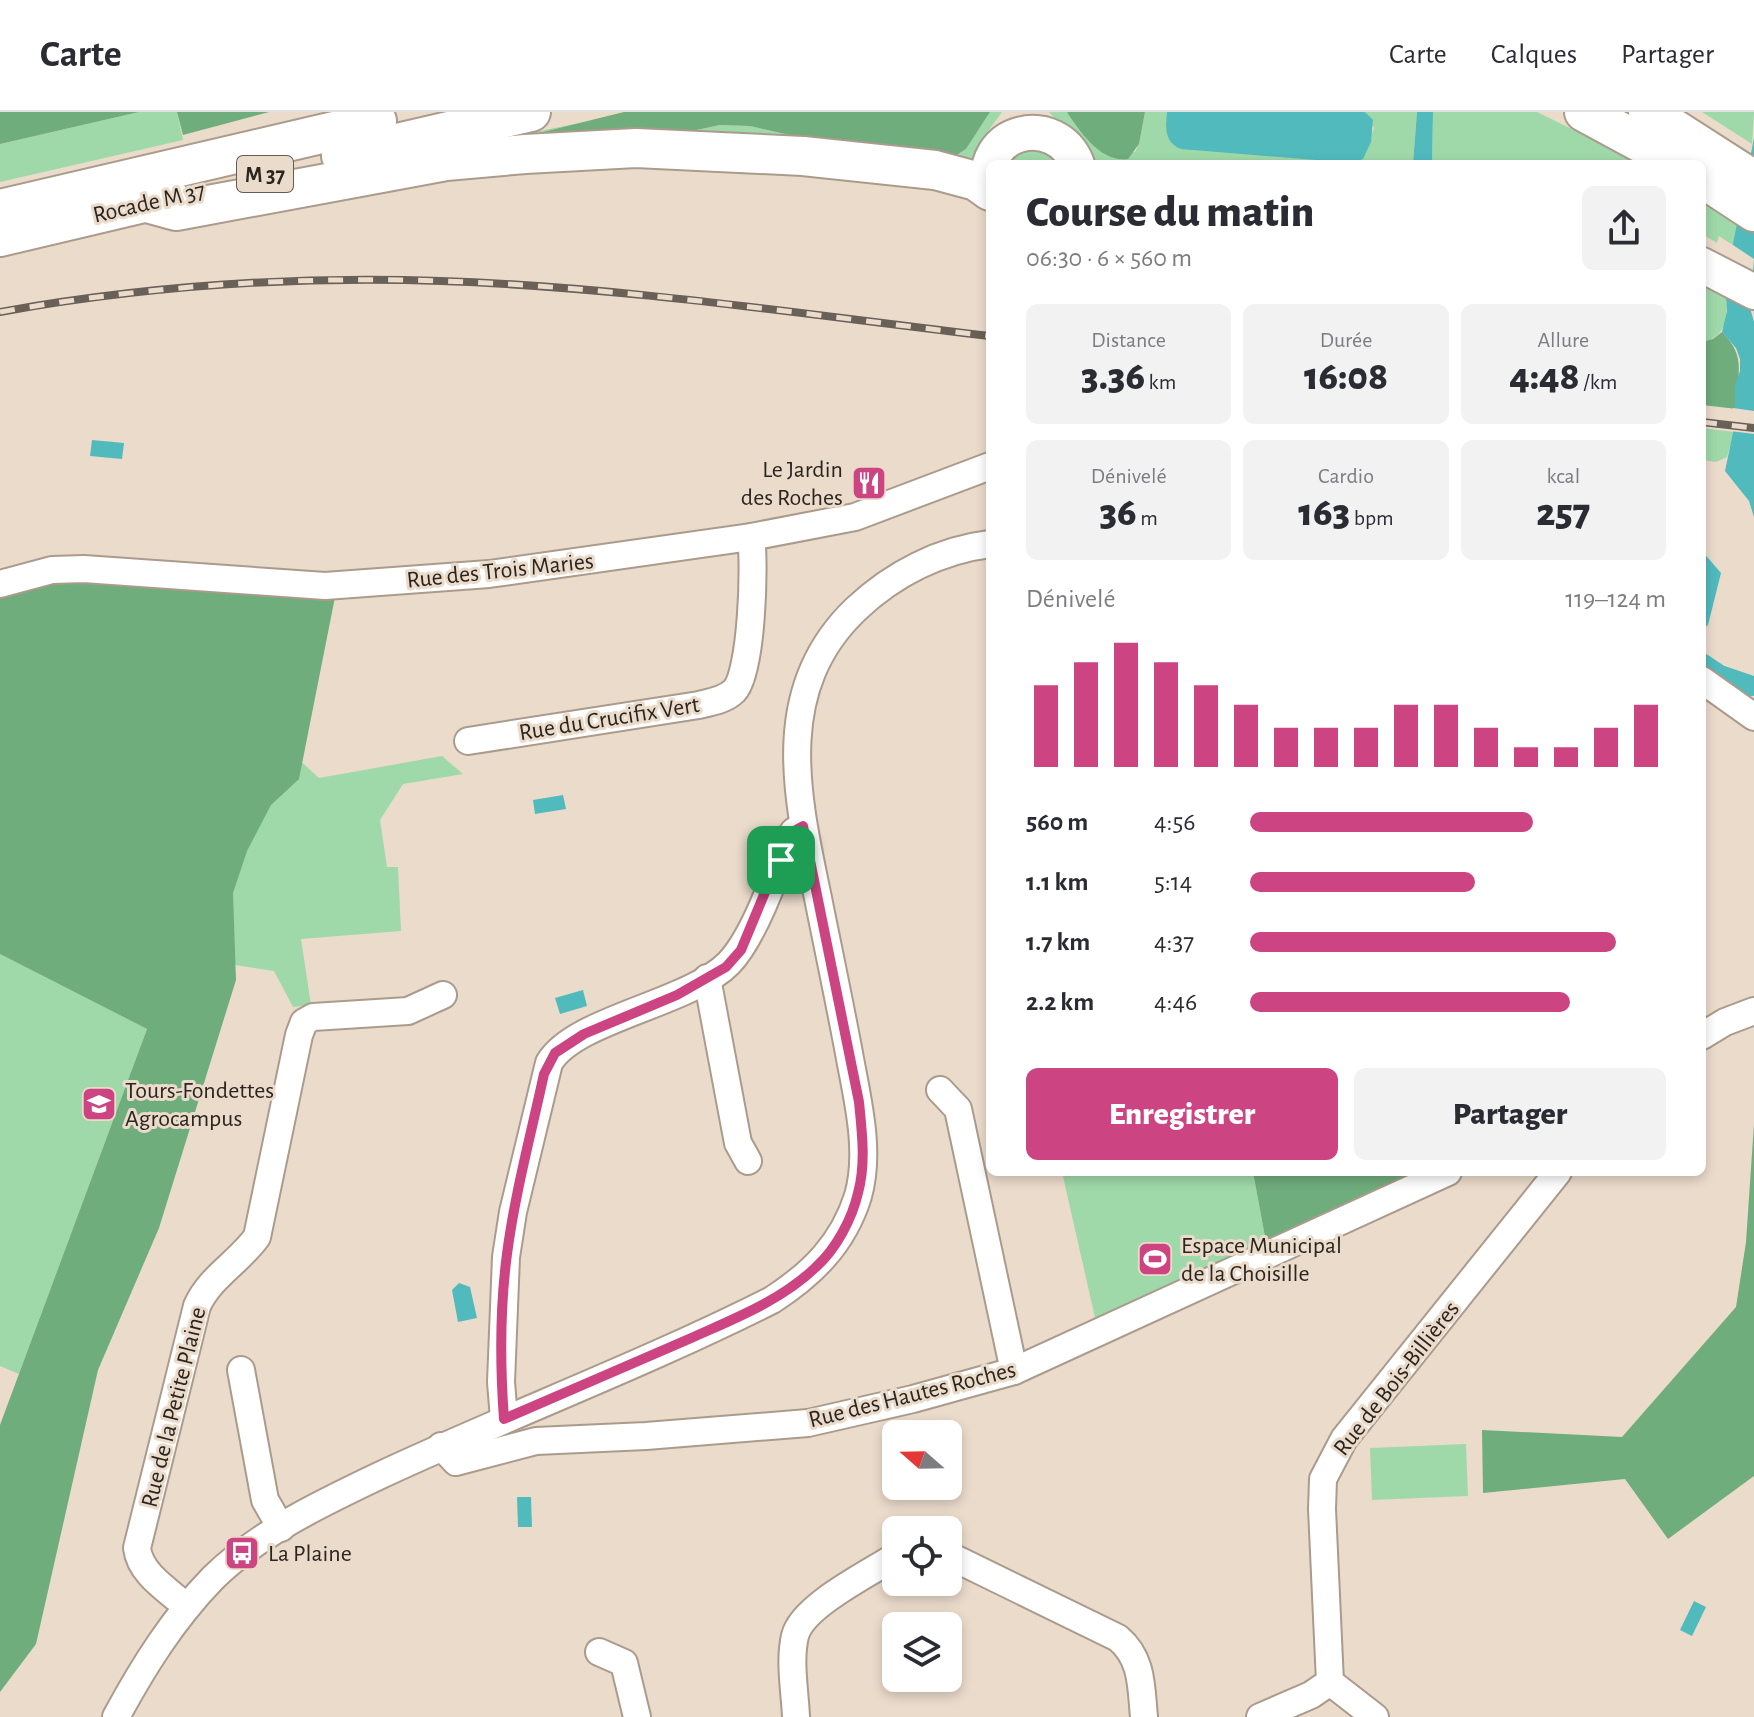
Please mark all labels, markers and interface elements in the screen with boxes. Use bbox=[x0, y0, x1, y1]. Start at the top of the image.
text: Carte bbox=[40, 36, 122, 74]
text: Carte bbox=[1389, 41, 1447, 69]
text: Calques bbox=[1491, 41, 1577, 69]
text: Partager bbox=[1621, 41, 1714, 69]
road number: M 37 bbox=[237, 156, 293, 192]
street label: Rocade M 37 bbox=[91, 178, 208, 228]
button: share bbox=[1582, 186, 1666, 270]
text: Course du matin bbox=[1026, 191, 1314, 235]
text: 06:30 · 6 × 560 m bbox=[1026, 245, 1192, 271]
text: Distance bbox=[1091, 329, 1166, 351]
text: Durée bbox=[1320, 329, 1372, 351]
text: Allure bbox=[1537, 329, 1589, 351]
text: 3.36 bbox=[1081, 357, 1145, 397]
text: 16:08 bbox=[1304, 357, 1388, 397]
text: 4:48 bbox=[1509, 357, 1580, 397]
text: km bbox=[1145, 371, 1176, 393]
text: /km bbox=[1580, 371, 1617, 393]
place label: Le Jardin des Roches bbox=[741, 458, 843, 510]
restaurant icon: Le Jardin des Roches bbox=[850, 464, 888, 502]
text: Dénivelé bbox=[1091, 465, 1167, 487]
text: Cardio bbox=[1318, 465, 1374, 487]
text: kcal bbox=[1547, 465, 1580, 487]
text: 36 bbox=[1099, 493, 1137, 533]
text: 163 bbox=[1298, 493, 1350, 533]
text: 257 bbox=[1536, 493, 1590, 533]
text: m bbox=[1137, 507, 1158, 529]
text: bpm bbox=[1350, 507, 1394, 529]
street label: Rue des Trois Maries bbox=[405, 549, 595, 593]
text: Dénivelé bbox=[1026, 586, 1116, 612]
text: 119–124 m bbox=[1565, 586, 1666, 612]
street label: Rue du Crucifix Vert bbox=[517, 693, 701, 745]
text: 560 m bbox=[1026, 809, 1088, 835]
text: 4:56 bbox=[1154, 809, 1196, 835]
pin bbox=[747, 826, 815, 894]
icon: arrive bbox=[759, 838, 803, 882]
text: 1.1 km bbox=[1026, 869, 1088, 895]
text: 5:14 bbox=[1154, 869, 1192, 895]
text: 1.7 km bbox=[1026, 929, 1090, 955]
text: 4:37 bbox=[1154, 929, 1194, 955]
text: 2.2 km bbox=[1026, 989, 1094, 1015]
text: 4:46 bbox=[1154, 989, 1197, 1015]
button: Enregistrer bbox=[1026, 1068, 1338, 1160]
button: Partager bbox=[1354, 1068, 1666, 1160]
place label: Tours-Fondettes Agrocampus bbox=[125, 1079, 274, 1131]
school or university icon: Tours-Fondettes Agrocampus bbox=[80, 1085, 118, 1123]
place label: Espace Municipal de la Choisille bbox=[1181, 1234, 1342, 1286]
sports icon: Espace Municipal de la Choisille bbox=[1136, 1240, 1174, 1278]
street label: Rue de Bois-Billières bbox=[1329, 1297, 1464, 1460]
street label: Rue de la Petite Plaine bbox=[137, 1305, 210, 1510]
street label: Rue des Hautes Roches bbox=[806, 1358, 1018, 1432]
north arrow bbox=[882, 1420, 962, 1500]
map controls bbox=[882, 1420, 962, 1692]
button: locate bbox=[882, 1516, 962, 1596]
bus stop icon: La Plaine bbox=[223, 1534, 261, 1572]
place label: La Plaine bbox=[268, 1542, 352, 1566]
button: layers bbox=[882, 1612, 962, 1692]

